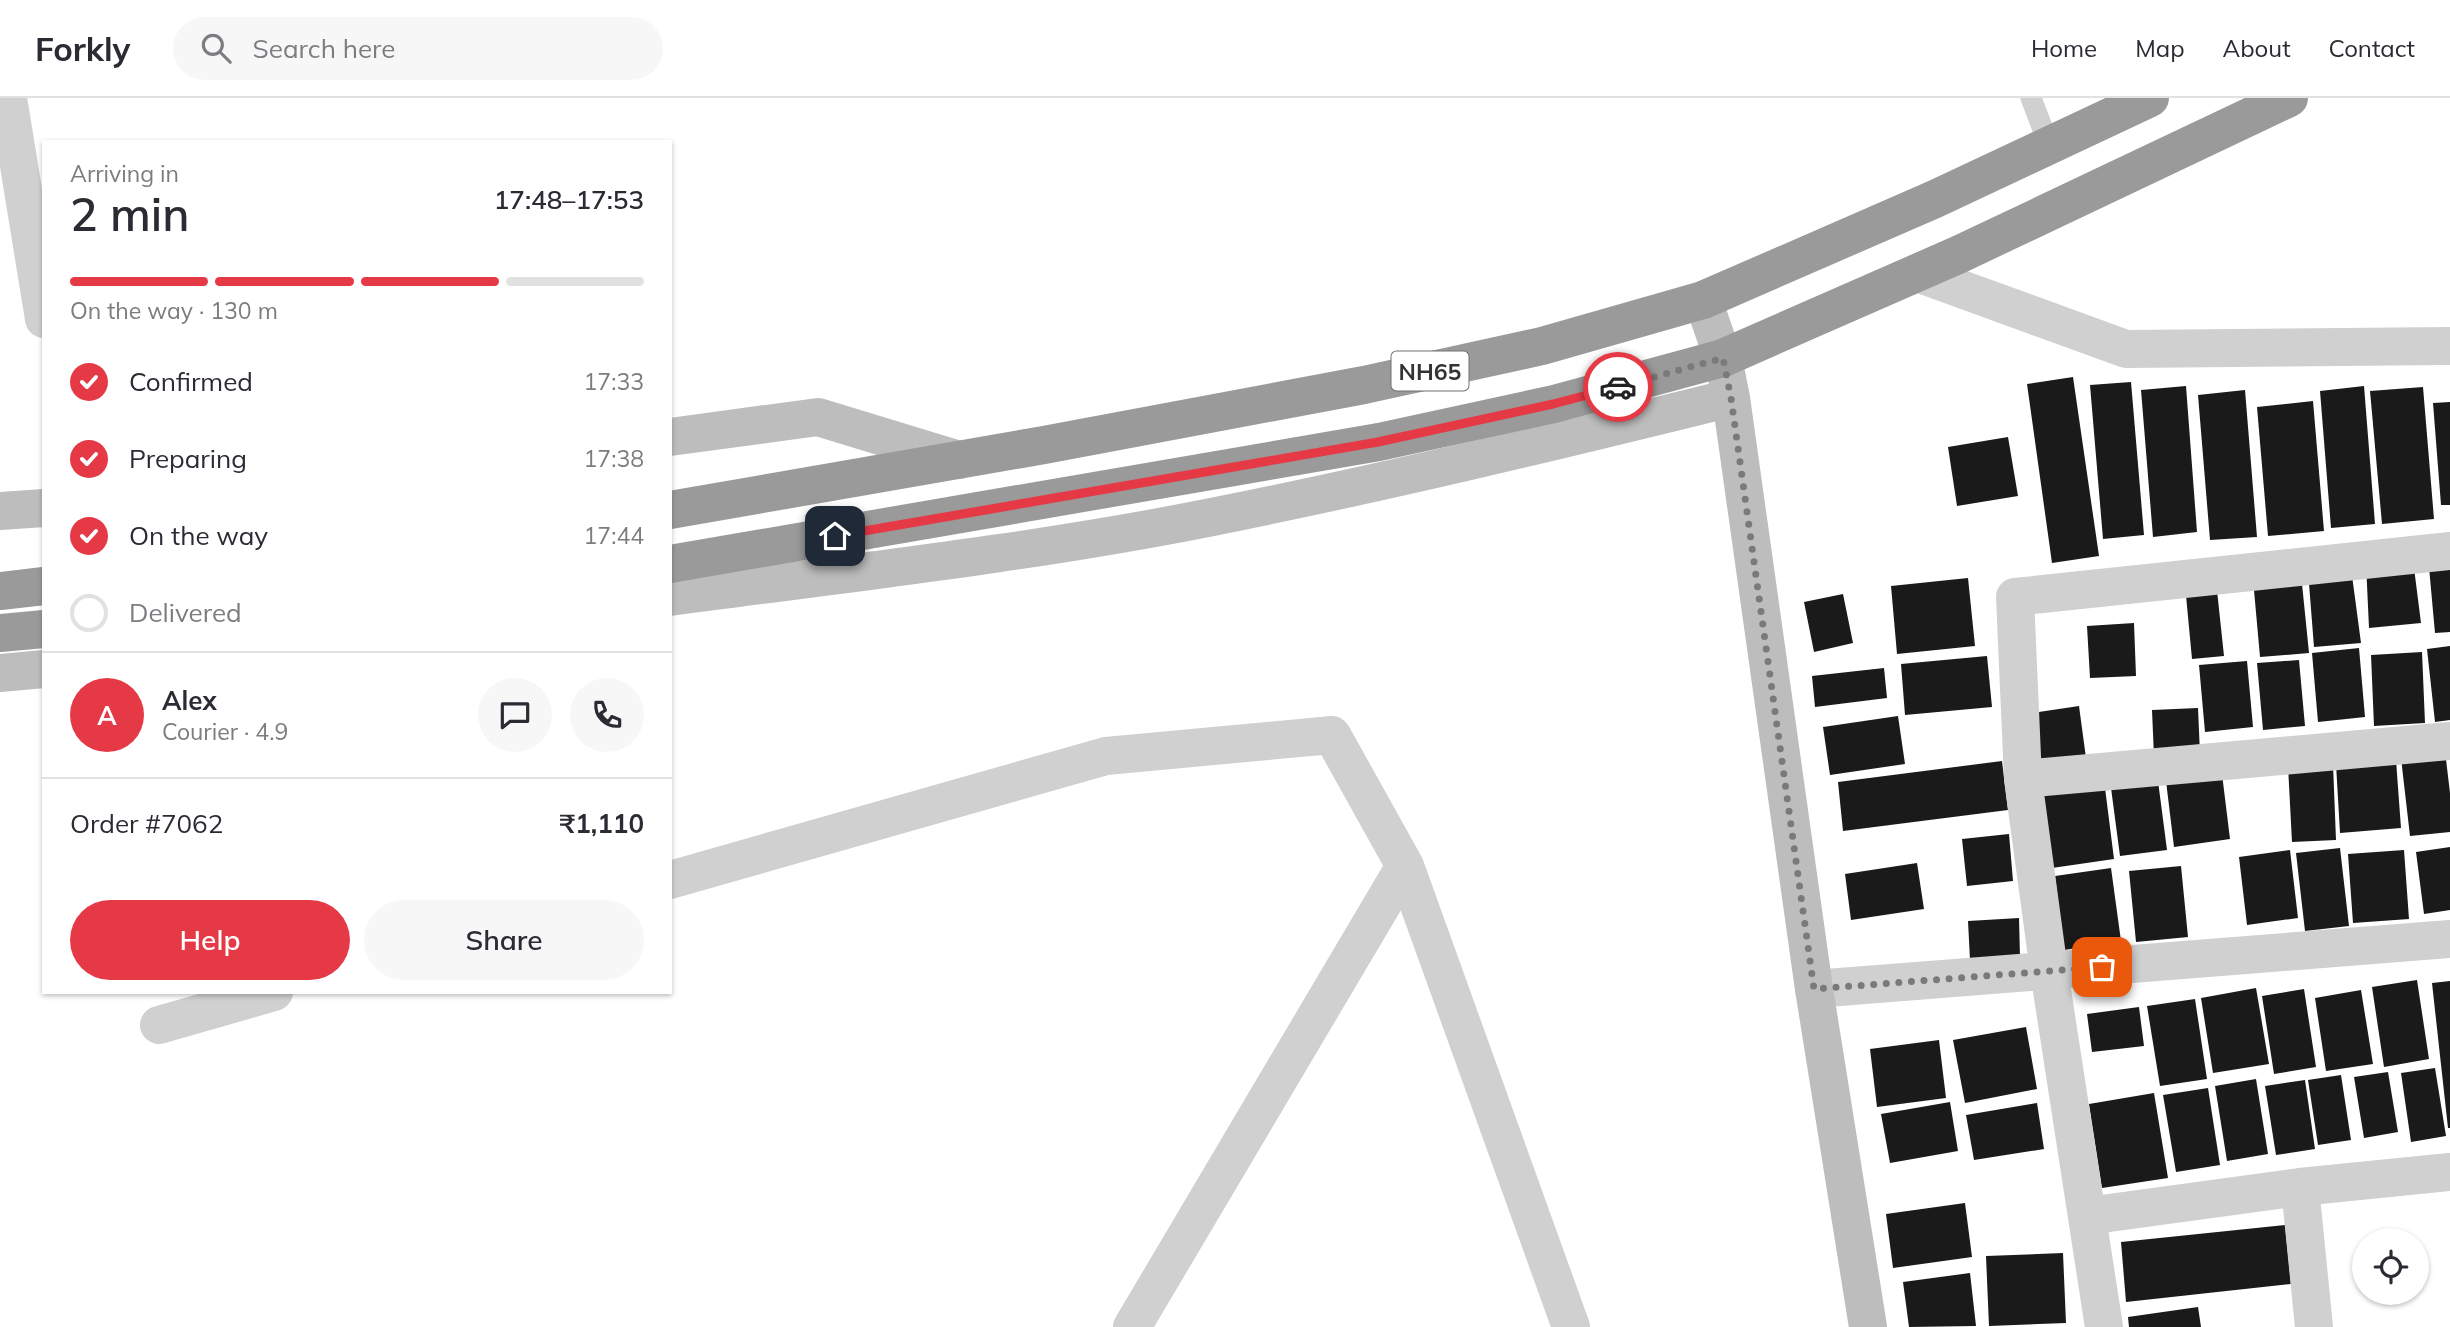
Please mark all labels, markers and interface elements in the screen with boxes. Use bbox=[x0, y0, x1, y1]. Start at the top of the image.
search box bbox=[173, 17, 663, 80]
text: Forkly bbox=[35, 28, 131, 69]
icon: search bbox=[197, 29, 235, 67]
text: Search here bbox=[253, 32, 395, 65]
text: Home bbox=[2031, 33, 2097, 63]
text: Map bbox=[2135, 33, 2185, 63]
text: About bbox=[2223, 33, 2291, 63]
text: Contact bbox=[2329, 33, 2415, 63]
text: Arriving in bbox=[70, 159, 179, 188]
text: 17:48–17:53 bbox=[494, 183, 644, 216]
text: 2 min bbox=[70, 185, 189, 243]
text: On the way · 130 m bbox=[70, 296, 278, 325]
road number: NH65 bbox=[1392, 352, 1468, 390]
courier bbox=[1583, 352, 1653, 422]
icon: check bbox=[70, 363, 108, 401]
text: Confirmed bbox=[129, 365, 253, 398]
text: 17:33 bbox=[584, 367, 644, 396]
icon: car bbox=[1599, 368, 1637, 406]
icon: check bbox=[70, 440, 108, 478]
text: Preparing bbox=[129, 442, 247, 475]
text: 17:38 bbox=[584, 444, 644, 473]
pin bbox=[805, 506, 865, 566]
icon: check bbox=[70, 517, 108, 555]
icon: home bbox=[816, 517, 854, 555]
text: On the way bbox=[129, 519, 268, 552]
text: 17:44 bbox=[584, 521, 644, 550]
text: Delivered bbox=[129, 596, 242, 629]
button: chat bbox=[478, 678, 552, 752]
button: phone bbox=[570, 678, 644, 752]
text: Alex bbox=[162, 684, 217, 717]
text: A bbox=[97, 699, 117, 732]
text: Courier · 4.9 bbox=[162, 717, 288, 746]
text: Order #7062 bbox=[70, 807, 223, 840]
text: ₹1,110 bbox=[560, 807, 644, 840]
button: Help bbox=[70, 900, 350, 980]
button: Share bbox=[364, 900, 644, 980]
pin bbox=[2072, 937, 2132, 997]
icon: bag bbox=[2083, 948, 2121, 986]
map controls bbox=[2352, 1228, 2429, 1305]
button: locate bbox=[2352, 1228, 2429, 1305]

